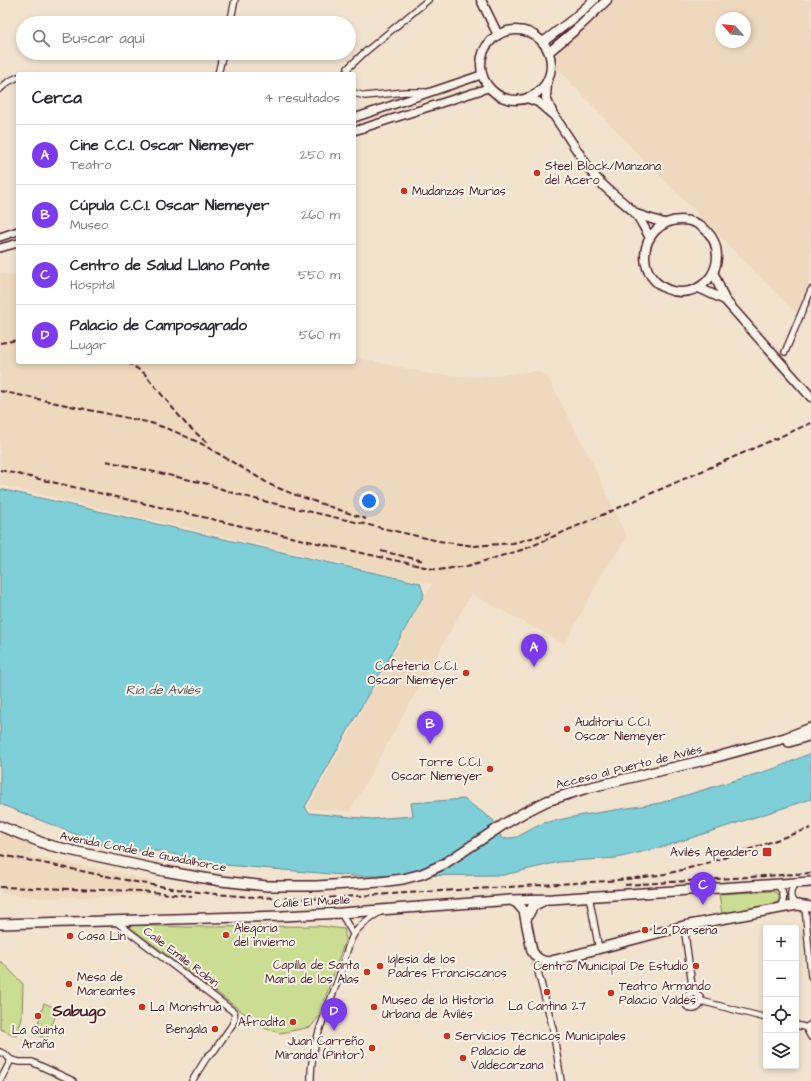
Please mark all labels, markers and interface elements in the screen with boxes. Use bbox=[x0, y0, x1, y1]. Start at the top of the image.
north arrow bbox=[715, 12, 751, 48]
search box bbox=[16, 16, 356, 60]
icon: search bbox=[30, 27, 52, 49]
text: Buscar aquí bbox=[62, 28, 144, 49]
text: Cerca bbox=[32, 86, 82, 110]
text: 4 resultados bbox=[264, 89, 340, 107]
text: Cine C.C.I. Oscar Niemeyer bbox=[70, 135, 254, 156]
text: A bbox=[41, 146, 49, 164]
text: 250 m bbox=[300, 146, 340, 164]
text: Teatro bbox=[70, 156, 112, 174]
place label: Steel Block/Manzana del Acero bbox=[545, 158, 661, 189]
marker: Steel Block/Manzana del Acero bbox=[532, 168, 542, 178]
place label: Mudanzas Murias bbox=[412, 183, 506, 200]
marker: Mudanzas Murias bbox=[399, 186, 409, 196]
text: Cúpula C.C.I. Oscar Niemeyer bbox=[70, 195, 269, 216]
text: B bbox=[40, 206, 50, 224]
text: 260 m bbox=[301, 206, 340, 224]
text: Museo bbox=[70, 216, 108, 234]
text: Centro de Salud Llano Ponte bbox=[70, 255, 270, 276]
text: C bbox=[40, 266, 50, 284]
text: 550 m bbox=[298, 266, 340, 284]
text: Hospital bbox=[70, 276, 115, 294]
text: Palacio de Camposagrado bbox=[70, 315, 247, 336]
text: D bbox=[41, 326, 49, 344]
text: 560 m bbox=[299, 326, 340, 344]
text: Lugar bbox=[70, 336, 106, 354]
your location bbox=[359, 491, 379, 511]
pin: A bbox=[521, 634, 547, 667]
place label: Cafetería C.C.I. Oscar Niemeyer bbox=[367, 658, 458, 690]
marker: Cafetería C.C.I. Oscar Niemeyer bbox=[461, 668, 471, 678]
water label: Ría de Avilés bbox=[126, 681, 202, 699]
pin: B bbox=[417, 711, 443, 744]
place label: Auditoriu C.C.I. Oscar Niemeyer bbox=[575, 714, 666, 746]
marker: Auditoriu C.C.I. Oscar Niemeyer bbox=[562, 724, 572, 734]
street label: Acceso al Puerto de Avilés bbox=[554, 741, 704, 793]
place label: Torre C.C.I. Oscar Niemeyer bbox=[391, 754, 482, 786]
marker: Torre C.C.I. Oscar Niemeyer bbox=[485, 764, 495, 774]
street label: Avenida Conde de Guadalhorce bbox=[58, 827, 228, 877]
place label: Avilés Apeadero bbox=[670, 844, 758, 861]
marker: Avilés Apeadero bbox=[761, 846, 773, 858]
pin: C bbox=[690, 872, 716, 905]
street label: Calle El Muelle bbox=[273, 891, 351, 912]
place label: Alegoría del invierno bbox=[234, 920, 295, 951]
place label: La Dársena bbox=[653, 922, 717, 939]
street label: Calle Emile Robin bbox=[140, 923, 222, 991]
marker: La Dársena bbox=[640, 925, 650, 935]
map controls bbox=[763, 925, 799, 1069]
button: + bbox=[763, 925, 799, 961]
place label: Casa Lin bbox=[78, 928, 126, 945]
marker: Alegoría del invierno bbox=[221, 930, 231, 940]
marker: Casa Lin bbox=[65, 931, 75, 941]
place label: Iglesia de los Padres Franciscanos bbox=[388, 951, 507, 982]
place label: Capilla de Santa María de los Alas bbox=[265, 957, 359, 988]
place label: Centro Municipal De Estudio bbox=[533, 958, 688, 975]
marker: Iglesia de los Padres Franciscanos bbox=[375, 961, 385, 971]
marker: Centro Municipal De Estudio bbox=[691, 961, 701, 971]
button: − bbox=[763, 961, 799, 997]
marker: Capilla de Santa María de los Alas bbox=[362, 967, 372, 977]
place label: Mesa de Mareantes bbox=[77, 969, 136, 1000]
place label: Teatro Armando Palacio Valdés bbox=[619, 978, 711, 1009]
marker: Mesa de Mareantes bbox=[64, 979, 74, 989]
marker: La Cantina 27 bbox=[542, 987, 552, 997]
marker: Teatro Armando Palacio Valdés bbox=[606, 988, 616, 998]
place label: Museo de la Historia Urbana de Avilés bbox=[382, 992, 494, 1023]
button: locate bbox=[763, 997, 799, 1033]
pin: D bbox=[321, 998, 347, 1031]
place label: La Cantina 27 bbox=[508, 998, 586, 1015]
place label: La Monstrua bbox=[150, 999, 222, 1016]
district label: Sabugo bbox=[52, 1000, 106, 1024]
marker: La Monstrua bbox=[137, 1002, 147, 1012]
marker: Museo de la Historia Urbana de Avilés bbox=[369, 1002, 379, 1012]
marker: La Quinta Araña bbox=[33, 1011, 43, 1021]
place label: Afrodita bbox=[238, 1014, 285, 1031]
marker: Afrodita bbox=[288, 1017, 298, 1027]
place label: Bengala bbox=[166, 1021, 207, 1039]
place label: La Quinta Araña bbox=[12, 1022, 64, 1053]
marker: Bengala bbox=[210, 1024, 220, 1034]
place label: Servicios Técnicos Municipales bbox=[455, 1028, 626, 1045]
marker: Servicios Técnicos Municipales bbox=[442, 1031, 452, 1041]
place label: Juan Carreño Miranda (Pintor) bbox=[275, 1033, 364, 1064]
button: layers bbox=[763, 1033, 799, 1069]
marker: Juan Carreño Miranda (Pintor) bbox=[367, 1043, 377, 1053]
place label: Palacio de Valdecarzana bbox=[471, 1043, 544, 1074]
marker: Palacio de Valdecarzana bbox=[458, 1053, 468, 1063]

